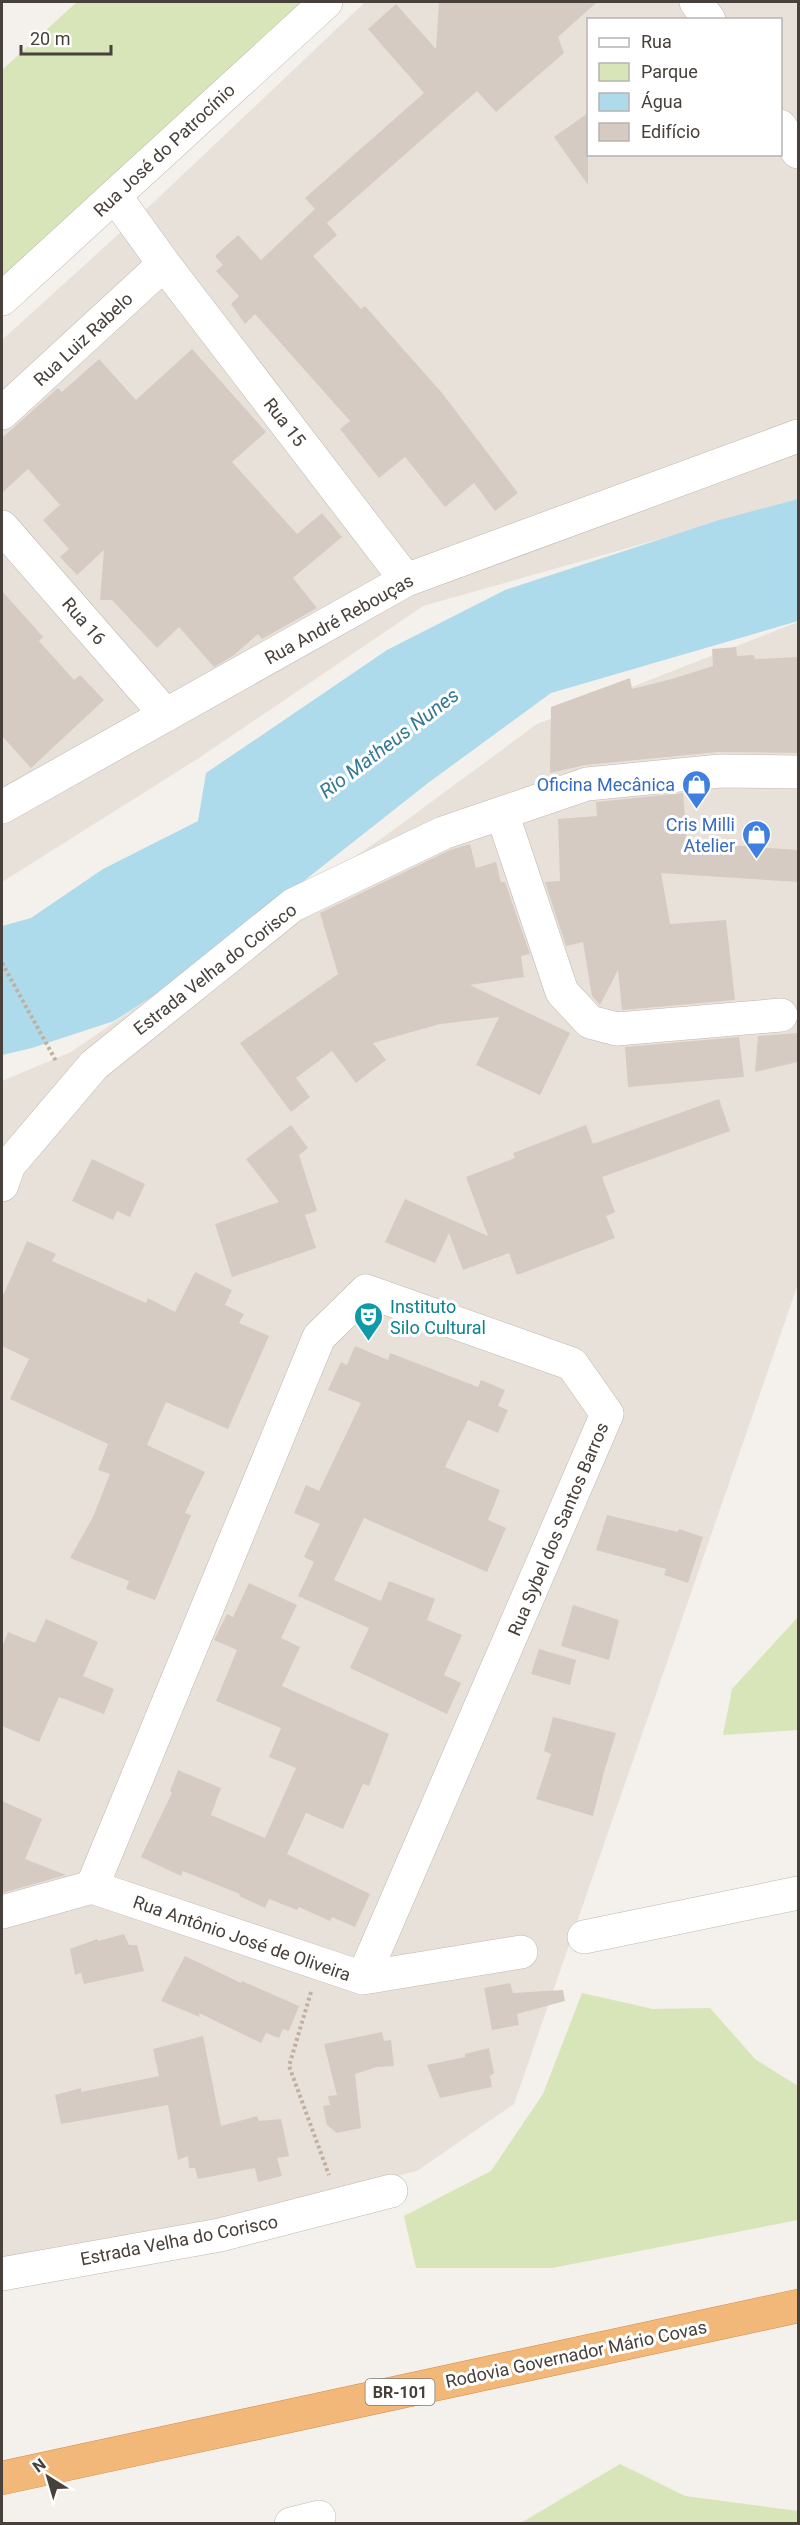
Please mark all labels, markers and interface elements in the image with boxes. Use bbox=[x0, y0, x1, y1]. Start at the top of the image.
scale bar bbox=[21, 18, 111, 56]
legend bbox=[587, 18, 782, 156]
text: 20 m bbox=[30, 28, 70, 49]
text: Rua bbox=[641, 31, 672, 52]
text: Parque bbox=[641, 61, 698, 82]
street label: Rua José do Patrocínio bbox=[89, 79, 239, 221]
text: Água bbox=[641, 91, 683, 112]
text: Edifício bbox=[641, 121, 700, 142]
street label: Rua Luiz Rabelo bbox=[29, 288, 137, 390]
street label: Rua 15 bbox=[260, 394, 310, 450]
street label: Rua André Rebouças bbox=[261, 569, 417, 669]
street label: Rua 16 bbox=[58, 593, 110, 649]
water label: Rio Matheus Nunes bbox=[314, 683, 464, 803]
shop icon: Oficina Mecânica bbox=[680, 768, 712, 810]
place label: Oficina Mecânica bbox=[537, 774, 675, 795]
place label: Cris Milli Atelier bbox=[666, 814, 735, 856]
shop icon: Cris Milli Atelier bbox=[740, 818, 772, 860]
street label: Estrada Velha do Corisco bbox=[129, 899, 301, 1039]
place label: Instituto Silo Cultural bbox=[390, 1296, 486, 1338]
theatre icon: Instituto Silo Cultural bbox=[353, 1300, 385, 1342]
street label: Rua Sybel dos Santos Barros bbox=[503, 1419, 613, 1639]
street label: Rua Antônio José de Oliveira bbox=[130, 1891, 354, 1985]
street label: Estrada Velha do Corisco bbox=[78, 2211, 280, 2269]
street label: Rodovia Governador Mário Covas bbox=[443, 2316, 709, 2392]
road number: BR-101 bbox=[366, 2379, 434, 2405]
north arrow bbox=[18, 2447, 78, 2507]
text: N bbox=[29, 2454, 50, 2476]

